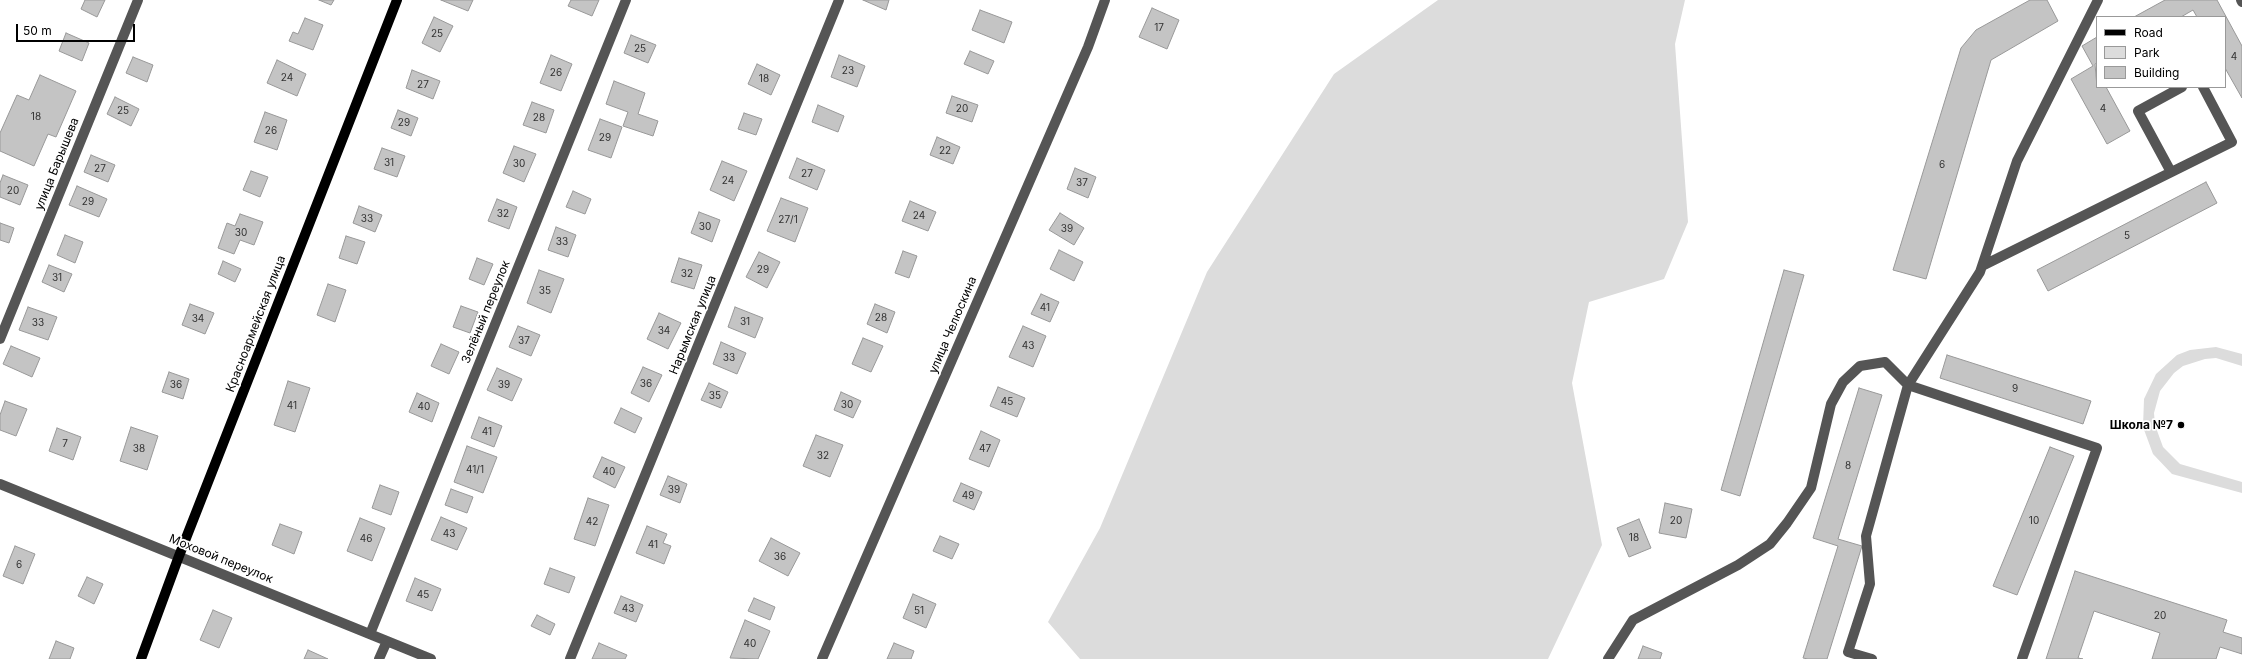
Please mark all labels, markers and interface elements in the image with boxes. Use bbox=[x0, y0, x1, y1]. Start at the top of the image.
scale bar bbox=[18, 16, 137, 42]
legend bbox=[2096, 16, 2226, 88]
house number: 17 bbox=[1154, 22, 1164, 34]
text: 50 m bbox=[23, 23, 52, 38]
text: Road bbox=[2134, 25, 2163, 40]
house number: 25 bbox=[431, 28, 443, 40]
house number: 25 bbox=[634, 43, 646, 55]
text: Park bbox=[2134, 45, 2160, 60]
house number: 4 bbox=[2231, 51, 2237, 63]
house number: 23 bbox=[842, 65, 854, 77]
text: Building bbox=[2134, 65, 2179, 80]
house number: 26 bbox=[550, 67, 562, 79]
house number: 24 bbox=[281, 72, 293, 84]
house number: 18 bbox=[759, 73, 769, 85]
house number: 27 bbox=[417, 79, 429, 91]
house number: 20 bbox=[956, 103, 968, 115]
house number: 4 bbox=[2100, 103, 2106, 115]
house number: 25 bbox=[117, 105, 129, 117]
house number: 18 bbox=[31, 111, 41, 123]
house number: 28 bbox=[533, 112, 545, 124]
street label: улица Барышева bbox=[32, 116, 82, 212]
house number: 29 bbox=[398, 117, 410, 129]
house number: 26 bbox=[265, 125, 277, 137]
house number: 29 bbox=[599, 132, 611, 144]
house number: 22 bbox=[939, 145, 951, 157]
house number: 31 bbox=[384, 157, 394, 169]
house number: 30 bbox=[513, 158, 525, 170]
house number: 6 bbox=[1939, 159, 1945, 171]
house number: 27 bbox=[94, 163, 106, 175]
house number: 27 bbox=[801, 168, 813, 180]
house number: 24 bbox=[722, 175, 734, 187]
house number: 37 bbox=[1076, 177, 1088, 189]
house number: 20 bbox=[7, 185, 19, 197]
house number: 29 bbox=[82, 196, 94, 208]
house number: 32 bbox=[497, 208, 509, 220]
house number: 24 bbox=[913, 210, 925, 222]
house number: 33 bbox=[361, 213, 373, 225]
house number: 27/1 bbox=[778, 214, 798, 226]
house number: 30 bbox=[699, 221, 711, 233]
house number: 39 bbox=[1061, 223, 1073, 235]
house number: 30 bbox=[235, 227, 247, 239]
house number: 5 bbox=[2124, 230, 2130, 242]
house number: 33 bbox=[556, 236, 568, 248]
street label: Красноармейская улица bbox=[223, 254, 289, 394]
street label: Зелёный переулок bbox=[459, 258, 513, 366]
house number: 29 bbox=[757, 264, 769, 276]
house number: 32 bbox=[681, 268, 693, 280]
house number: 31 bbox=[52, 272, 62, 284]
street label: Нарымская улица bbox=[667, 273, 719, 377]
street label: улица Челюскина bbox=[926, 274, 980, 376]
house number: 35 bbox=[539, 285, 551, 297]
house number: 41 bbox=[1040, 302, 1050, 314]
house number: 28 bbox=[875, 312, 887, 324]
house number: 34 bbox=[192, 313, 204, 325]
house number: 31 bbox=[740, 316, 750, 328]
house number: 33 bbox=[32, 317, 44, 329]
house number: 34 bbox=[658, 325, 670, 337]
house number: 37 bbox=[518, 335, 530, 347]
house number: 43 bbox=[1022, 340, 1034, 352]
house number: 33 bbox=[723, 352, 735, 364]
house number: 36 bbox=[640, 378, 652, 390]
house number: 36 bbox=[170, 379, 182, 391]
house number: 39 bbox=[498, 379, 510, 391]
house number: 9 bbox=[2012, 383, 2018, 395]
house number: 35 bbox=[709, 390, 721, 402]
house number: 45 bbox=[1001, 396, 1013, 408]
house number: 30 bbox=[841, 399, 853, 411]
house number: 41 bbox=[287, 400, 297, 412]
house number: 40 bbox=[418, 401, 430, 413]
place label: Школа №7 bbox=[2110, 418, 2173, 432]
marker: Школа №7 bbox=[2176, 420, 2186, 430]
house number: 41 bbox=[482, 426, 492, 438]
house number: 7 bbox=[62, 438, 68, 450]
house number: 38 bbox=[133, 443, 145, 455]
house number: 47 bbox=[979, 443, 991, 455]
house number: 32 bbox=[817, 450, 829, 462]
house number: 8 bbox=[1845, 460, 1851, 472]
house number: 41/1 bbox=[466, 464, 484, 476]
house number: 40 bbox=[603, 466, 615, 478]
house number: 39 bbox=[668, 484, 680, 496]
house number: 49 bbox=[962, 490, 974, 502]
house number: 20 bbox=[1670, 515, 1682, 527]
house number: 10 bbox=[2029, 515, 2039, 527]
house number: 42 bbox=[586, 516, 598, 528]
house number: 43 bbox=[443, 528, 455, 540]
street label: Моховой переулок bbox=[167, 532, 275, 586]
house number: 18 bbox=[1629, 532, 1639, 544]
house number: 46 bbox=[360, 533, 372, 545]
house number: 41 bbox=[648, 539, 658, 551]
house number: 36 bbox=[774, 551, 786, 563]
house number: 6 bbox=[16, 559, 22, 571]
house number: 45 bbox=[417, 589, 429, 601]
house number: 43 bbox=[622, 603, 634, 615]
house number: 51 bbox=[914, 605, 924, 617]
house number: 20 bbox=[2154, 610, 2166, 622]
house number: 40 bbox=[744, 638, 756, 650]

